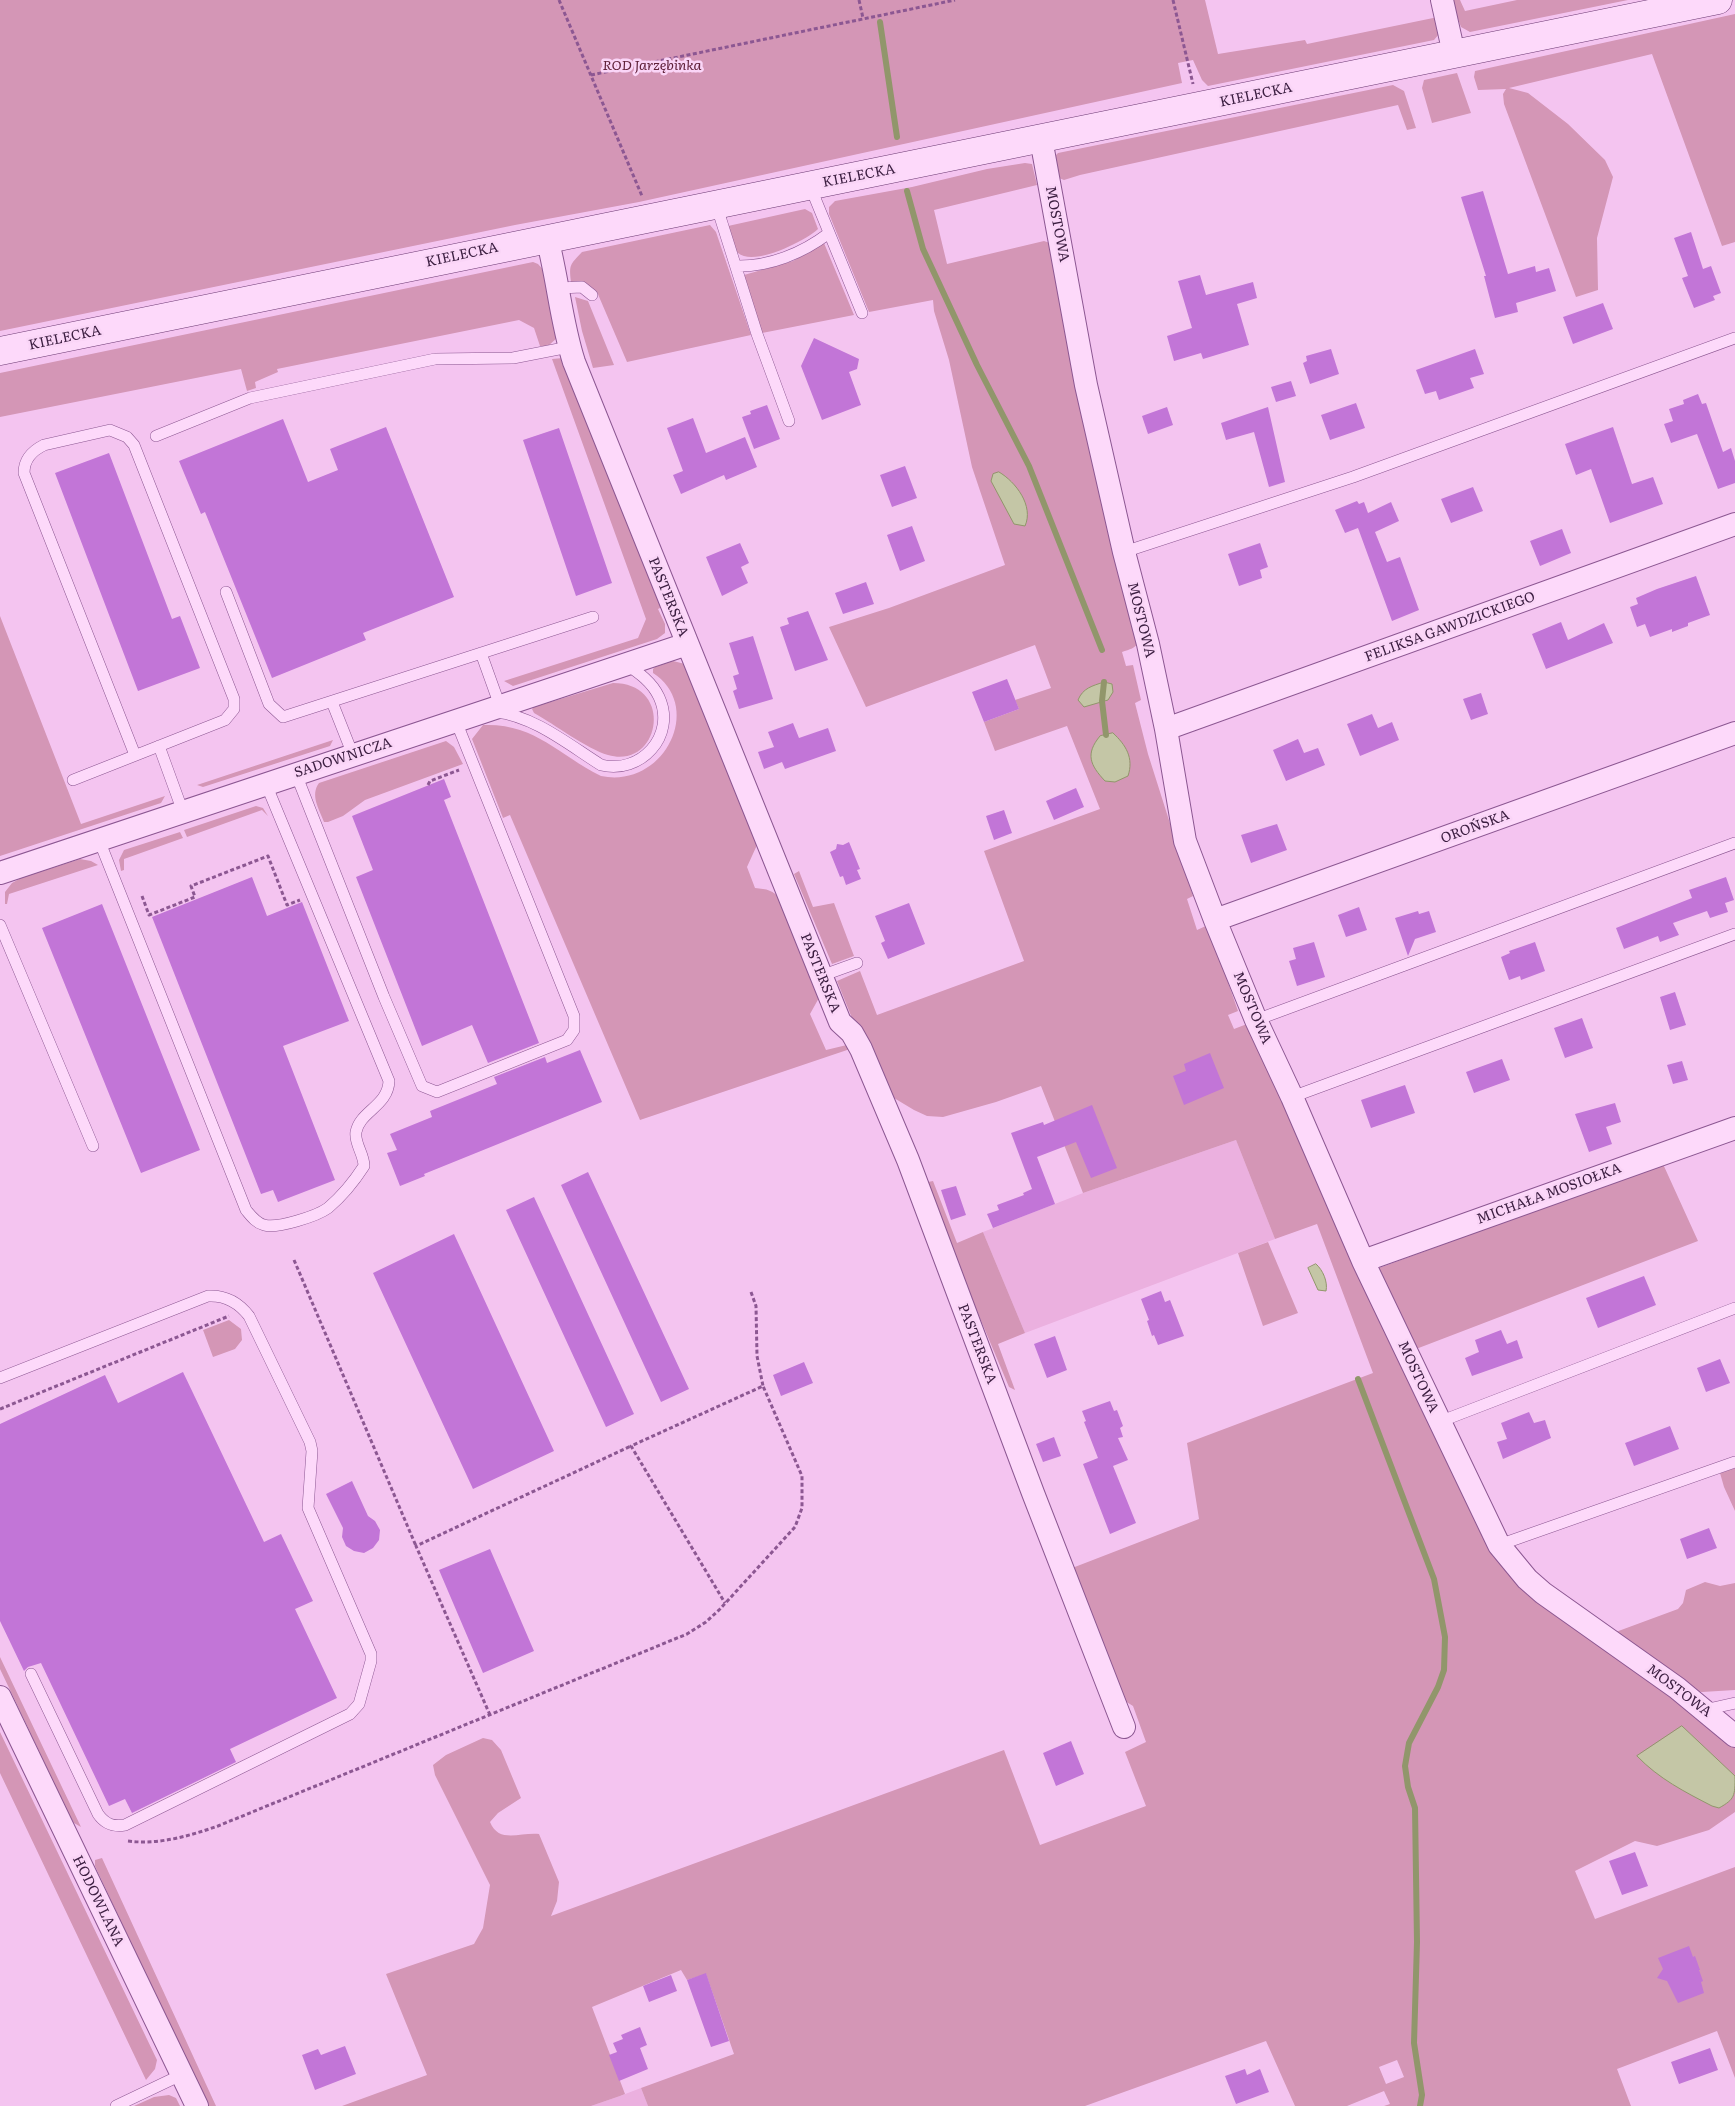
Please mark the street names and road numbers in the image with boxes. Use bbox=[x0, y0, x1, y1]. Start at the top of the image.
street label: KIELECKA bbox=[1218, 79, 1294, 111]
street label: KIELECKA bbox=[821, 161, 897, 191]
street label: MOSTOWA bbox=[1041, 185, 1073, 263]
street label: KIELECKA bbox=[424, 239, 500, 271]
street label: KIELECKA bbox=[27, 322, 103, 354]
street label: PASTERSKA bbox=[644, 555, 692, 639]
street label: MOSTOWA bbox=[1124, 581, 1158, 659]
street label: FELIKSA GAWDZICKIEGO bbox=[1362, 588, 1538, 666]
street label: SADOWNICZA bbox=[292, 734, 394, 782]
street label: OROŃSKA bbox=[1438, 807, 1512, 847]
street label: PASTERSKA bbox=[796, 931, 844, 1015]
street label: MOSTOWA bbox=[1229, 969, 1275, 1047]
street label: MICHAŁA MOSIOŁKA bbox=[1474, 1160, 1624, 1228]
street label: PASTERSKA bbox=[954, 1302, 1000, 1386]
street label: MOSTOWA bbox=[1394, 1339, 1442, 1415]
street label: MOSTOWA bbox=[1643, 1661, 1715, 1721]
street label: HODOWLANA bbox=[69, 1853, 127, 1949]

